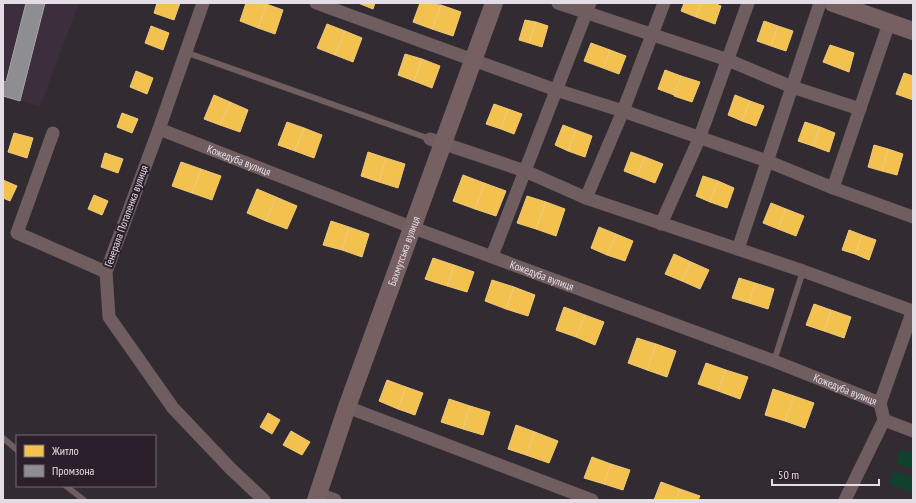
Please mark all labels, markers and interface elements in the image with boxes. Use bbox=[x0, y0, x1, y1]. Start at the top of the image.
street label: Кожедуба вулиця bbox=[205, 141, 273, 179]
street label: Генерала Потапенка вулиця bbox=[101, 163, 151, 269]
street label: Бахмутська вулиця bbox=[385, 214, 423, 288]
street label: Кожедуба вулиця bbox=[508, 257, 576, 294]
street label: Кожедуба вулиця bbox=[811, 370, 879, 408]
legend bbox=[16, 435, 156, 487]
text: Житло bbox=[51, 443, 79, 458]
scale bar bbox=[772, 461, 879, 487]
text: Промзона bbox=[52, 463, 95, 478]
text: 50 m bbox=[778, 467, 799, 482]

